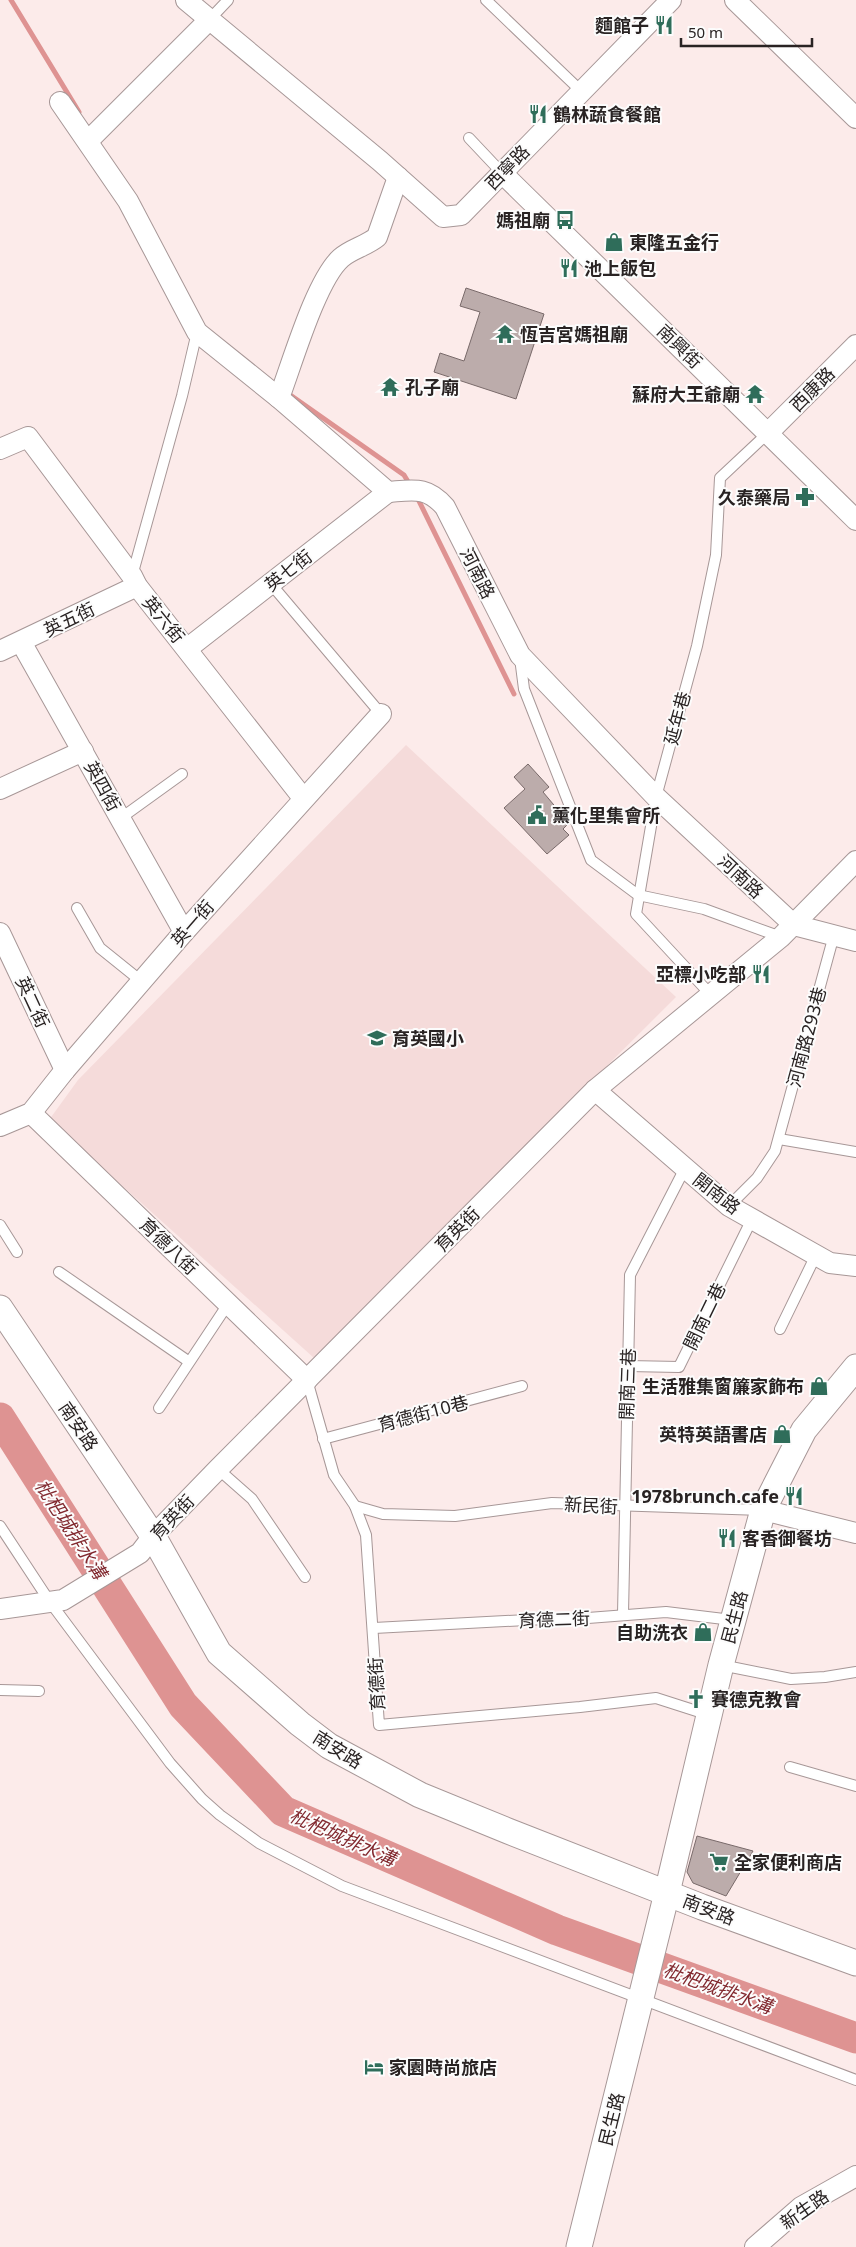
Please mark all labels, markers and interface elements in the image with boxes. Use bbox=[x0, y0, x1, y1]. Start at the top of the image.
place label: 麵館子 bbox=[595, 13, 649, 37]
restaurant icon: 麵館子 bbox=[653, 14, 675, 36]
scale bar bbox=[681, 15, 812, 47]
text: 50 m bbox=[688, 22, 723, 42]
place label: 鶴林蔬食餐館 bbox=[553, 102, 661, 126]
restaurant icon: 鶴林蔬食餐館 bbox=[527, 103, 549, 125]
street label: 西寧路 bbox=[480, 139, 534, 195]
place label: 媽祖廟 bbox=[496, 208, 550, 232]
bus stop icon: 媽祖廟 bbox=[554, 209, 576, 231]
place label: 東隆五金行 bbox=[629, 230, 719, 254]
shop icon: 東隆五金行 bbox=[603, 231, 625, 253]
place label: 池上飯包 bbox=[584, 256, 656, 280]
restaurant icon: 池上飯包 bbox=[558, 257, 580, 279]
street label: 南興街 bbox=[652, 319, 708, 373]
place label: 恆吉宮媽祖廟 bbox=[520, 322, 628, 346]
temple icon: 恆吉宮媽祖廟 bbox=[494, 323, 516, 345]
street label: 西康路 bbox=[784, 361, 840, 417]
place label: 孔子廟 bbox=[405, 375, 459, 399]
temple icon: 孔子廟 bbox=[379, 376, 401, 398]
place label: 蘇府大王爺廟 bbox=[632, 382, 740, 406]
temple icon: 蘇府大王爺廟 bbox=[744, 383, 766, 405]
place label: 久泰藥局 bbox=[718, 485, 790, 509]
pharmacy icon: 久泰藥局 bbox=[794, 486, 816, 508]
street label: 河南路 bbox=[455, 543, 501, 603]
street label: 英七街 bbox=[259, 544, 317, 596]
street label: 英六街 bbox=[138, 590, 190, 648]
street label: 英五街 bbox=[39, 596, 99, 642]
street label: 延年巷 bbox=[658, 689, 696, 747]
street label: 英四街 bbox=[79, 757, 127, 815]
place label: 薰化里集會所 bbox=[552, 803, 660, 827]
public building icon: 薰化里集會所 bbox=[526, 804, 548, 826]
street label: 河南路 bbox=[713, 849, 769, 903]
street label: 英一街 bbox=[165, 895, 219, 951]
place label: 亞標小吃部 bbox=[656, 962, 746, 986]
restaurant icon: 亞標小吃部 bbox=[750, 963, 772, 985]
street label: 英二街 bbox=[11, 972, 55, 1032]
street label: 河南路293巷 bbox=[781, 984, 831, 1090]
place label: 育英國小 bbox=[392, 1026, 464, 1050]
school or university icon: 育英國小 bbox=[366, 1027, 388, 1049]
street label: 開南路 bbox=[688, 1167, 746, 1219]
street label: 育英街 bbox=[429, 1201, 485, 1257]
street label: 育德八街 bbox=[135, 1212, 203, 1280]
street label: 開南二巷 bbox=[677, 1278, 731, 1354]
street label: 開南三巷 bbox=[614, 1348, 640, 1420]
place label: 生活雅集窗簾家飾布 bbox=[642, 1374, 804, 1398]
shop icon: 生活雅集窗簾家飾布 bbox=[808, 1375, 830, 1397]
street label: 育德街10巷 bbox=[375, 1389, 471, 1437]
street label: 南安路 bbox=[54, 1397, 104, 1455]
place label: 英特英語書店 bbox=[659, 1422, 767, 1446]
shop icon: 英特英語書店 bbox=[771, 1423, 793, 1445]
water label: 枇杷城排水溝 bbox=[29, 1474, 115, 1586]
place label: 1978brunch.cafe bbox=[631, 1484, 779, 1508]
restaurant icon: 1978brunch.cafe bbox=[783, 1485, 805, 1507]
street label: 育英街 bbox=[145, 1489, 199, 1545]
street label: 新民街 bbox=[563, 1492, 619, 1518]
place label: 客香御餐坊 bbox=[742, 1526, 832, 1550]
restaurant icon: 客香御餐坊 bbox=[716, 1527, 738, 1549]
street label: 民生路 bbox=[715, 1588, 753, 1646]
street label: 育德二街 bbox=[518, 1606, 590, 1632]
place label: 自助洗衣 bbox=[616, 1620, 688, 1644]
shop icon: 自助洗衣 bbox=[692, 1621, 714, 1643]
street label: 育德街 bbox=[363, 1656, 389, 1712]
place label: 賽德克教會 bbox=[711, 1687, 802, 1711]
church icon: 賽德克教會 bbox=[685, 1688, 707, 1710]
street label: 南安路 bbox=[309, 1725, 367, 1773]
water label: 枇杷城排水溝 bbox=[286, 1802, 403, 1873]
place label: 全家便利商店 bbox=[734, 1850, 842, 1874]
supermarket icon: 全家便利商店 bbox=[708, 1851, 730, 1873]
street label: 南安路 bbox=[679, 1888, 739, 1930]
water label: 枇杷城排水溝 bbox=[660, 1956, 779, 2021]
place label: 家園時尚旅店 bbox=[389, 2055, 497, 2079]
hotel icon: 家園時尚旅店 bbox=[363, 2056, 385, 2078]
street label: 民生路 bbox=[593, 2090, 629, 2148]
street label: 新生路 bbox=[775, 2184, 833, 2234]

